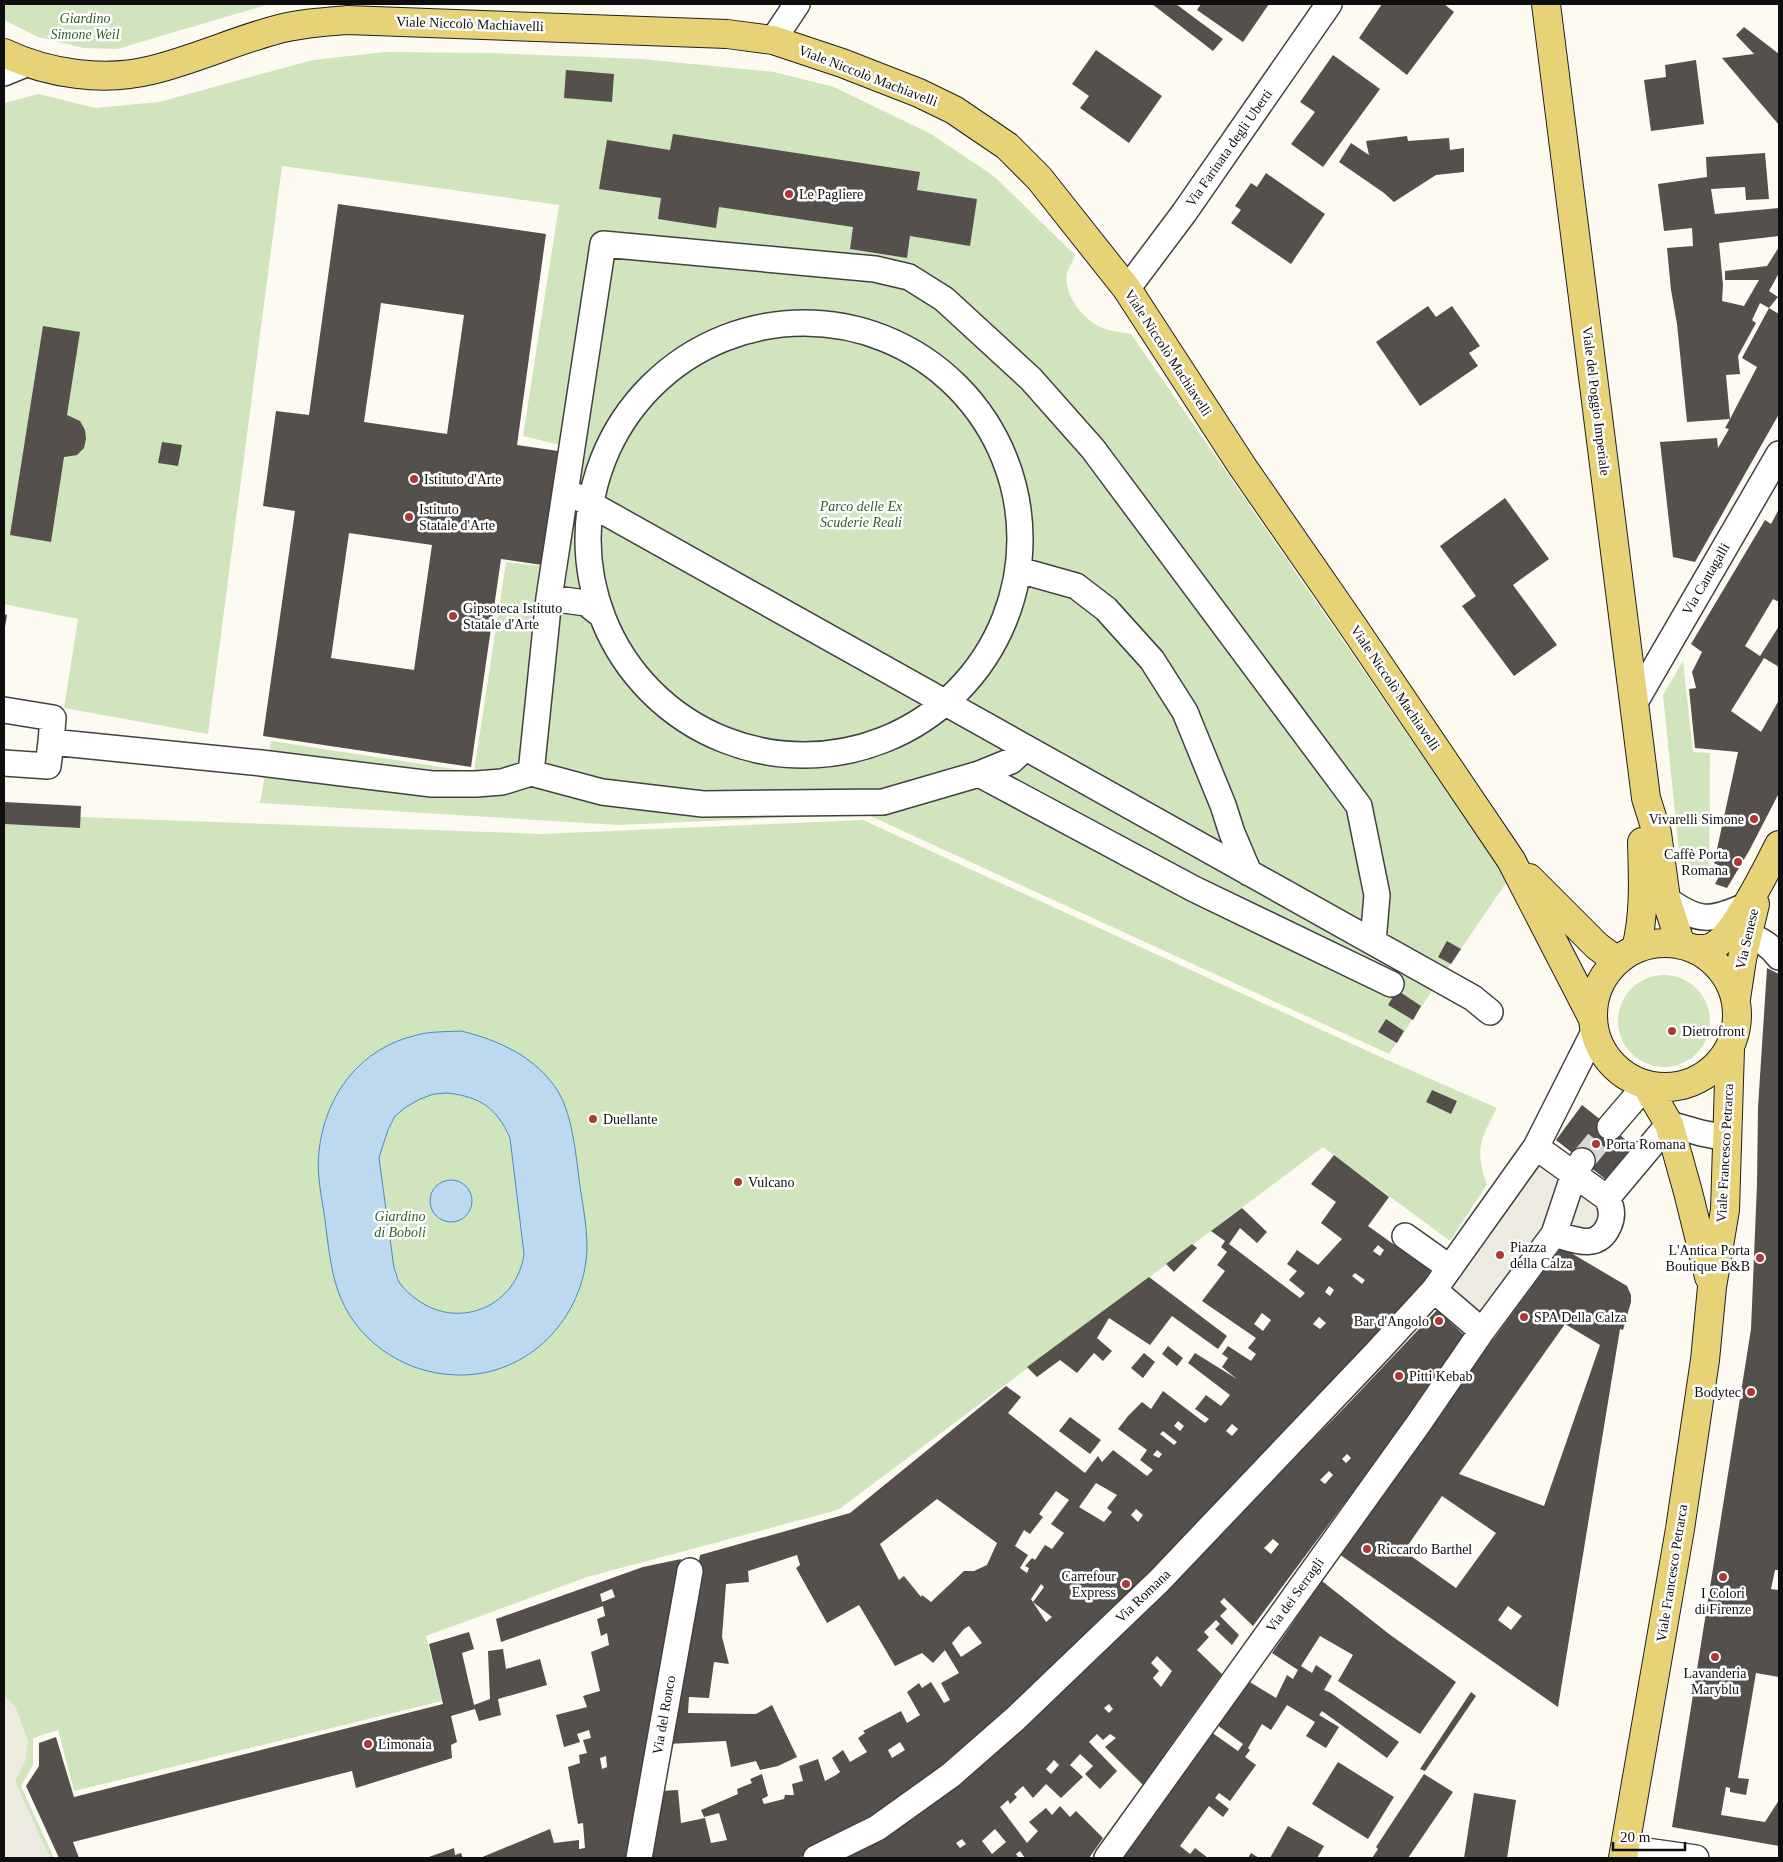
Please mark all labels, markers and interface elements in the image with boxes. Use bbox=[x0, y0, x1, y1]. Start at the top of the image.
park label: Giardino Simone Weil bbox=[50, 11, 120, 42]
street label: Viale Niccolò Machiavelli bbox=[396, 14, 544, 34]
street label: Viale Niccolò Machiavelli bbox=[796, 43, 940, 109]
street label: Via Farinata degli Uberti bbox=[1183, 86, 1275, 209]
place label: Le Pagliere bbox=[799, 187, 863, 202]
marker: Le Pagliere bbox=[783, 188, 795, 200]
street label: Viale Niccolò Machiavelli bbox=[1122, 287, 1215, 419]
street label: Viale del Poggio Imperiale bbox=[1579, 325, 1613, 477]
place label: Istituto d'Arte bbox=[424, 472, 502, 487]
marker: Istituto d'Arte bbox=[408, 473, 420, 485]
park label: Parco delle Ex Scuderie Reali bbox=[819, 499, 903, 530]
place label: Istituto Statale d'Arte bbox=[419, 502, 495, 533]
marker: Istituto Statale d'Arte bbox=[403, 511, 415, 523]
street label: Via Cantagalli bbox=[1679, 540, 1733, 618]
place label: Gipsoteca Istituto Statale d'Arte bbox=[463, 601, 562, 632]
marker: Gipsoteca Istituto Statale d'Arte bbox=[447, 610, 459, 622]
street label: Viale Niccolò Machiavelli bbox=[1347, 623, 1443, 753]
place label: Vivarelli Simone bbox=[1649, 812, 1744, 827]
marker: Vivarelli Simone bbox=[1748, 813, 1760, 825]
place label: Caffè Porta Romana bbox=[1664, 847, 1729, 878]
marker: Caffè Porta Romana bbox=[1732, 856, 1744, 868]
street label: Via Senese bbox=[1733, 907, 1761, 971]
place label: Dietrofront bbox=[1682, 1024, 1745, 1039]
marker: Dietrofront bbox=[1666, 1025, 1678, 1037]
street label: Viale Francesco Petrarca bbox=[1714, 1082, 1736, 1223]
place label: Duellante bbox=[603, 1112, 657, 1127]
marker: Duellante bbox=[587, 1113, 599, 1125]
place label: Porta Romana bbox=[1606, 1137, 1686, 1152]
marker: Porta Romana bbox=[1590, 1138, 1602, 1150]
place label: Vulcano bbox=[748, 1175, 795, 1190]
marker: Vulcano bbox=[732, 1176, 744, 1188]
park label: Giardino di Boboli bbox=[374, 1209, 426, 1240]
place label: Piazza della Calza bbox=[1510, 1240, 1573, 1271]
place label: L'Antica Porta Boutique B&B bbox=[1666, 1243, 1751, 1274]
marker: Piazza della Calza bbox=[1494, 1249, 1506, 1261]
marker: L'Antica Porta Boutique B&B bbox=[1754, 1252, 1766, 1264]
place label: SPA Della Calza bbox=[1534, 1310, 1628, 1325]
marker: SPA Della Calza bbox=[1518, 1311, 1530, 1323]
place label: Bar d'Angolo bbox=[1354, 1314, 1429, 1329]
marker: Bar d'Angolo bbox=[1433, 1315, 1445, 1327]
place label: Pitti Kebab bbox=[1409, 1369, 1472, 1384]
marker: Pitti Kebab bbox=[1393, 1370, 1405, 1382]
place label: Bodytec bbox=[1694, 1385, 1741, 1400]
marker: Bodytec bbox=[1745, 1386, 1757, 1398]
street label: Viale Francesco Petrarca bbox=[1654, 1502, 1690, 1643]
place label: Riccardo Barthel bbox=[1377, 1542, 1472, 1557]
marker: Riccardo Barthel bbox=[1361, 1543, 1373, 1555]
street label: Via dei Serragli bbox=[1263, 1555, 1327, 1635]
street label: Via Romana bbox=[1113, 1566, 1174, 1626]
place label: Carrefour Express bbox=[1062, 1569, 1116, 1600]
marker: I Colori di Firenze bbox=[1717, 1571, 1729, 1583]
marker: Carrefour Express bbox=[1120, 1578, 1132, 1590]
place label: I Colori di Firenze bbox=[1695, 1586, 1751, 1617]
marker: Lavanderia Maryblu bbox=[1709, 1651, 1721, 1663]
place label: Lavanderia Maryblu bbox=[1684, 1666, 1747, 1697]
street label: Via del Ronco bbox=[650, 1674, 678, 1756]
place label: Limonaia bbox=[378, 1737, 432, 1752]
marker: Limonaia bbox=[362, 1738, 374, 1750]
scale bar bbox=[1613, 1820, 1686, 1852]
text: 20 m bbox=[1620, 1829, 1651, 1845]

